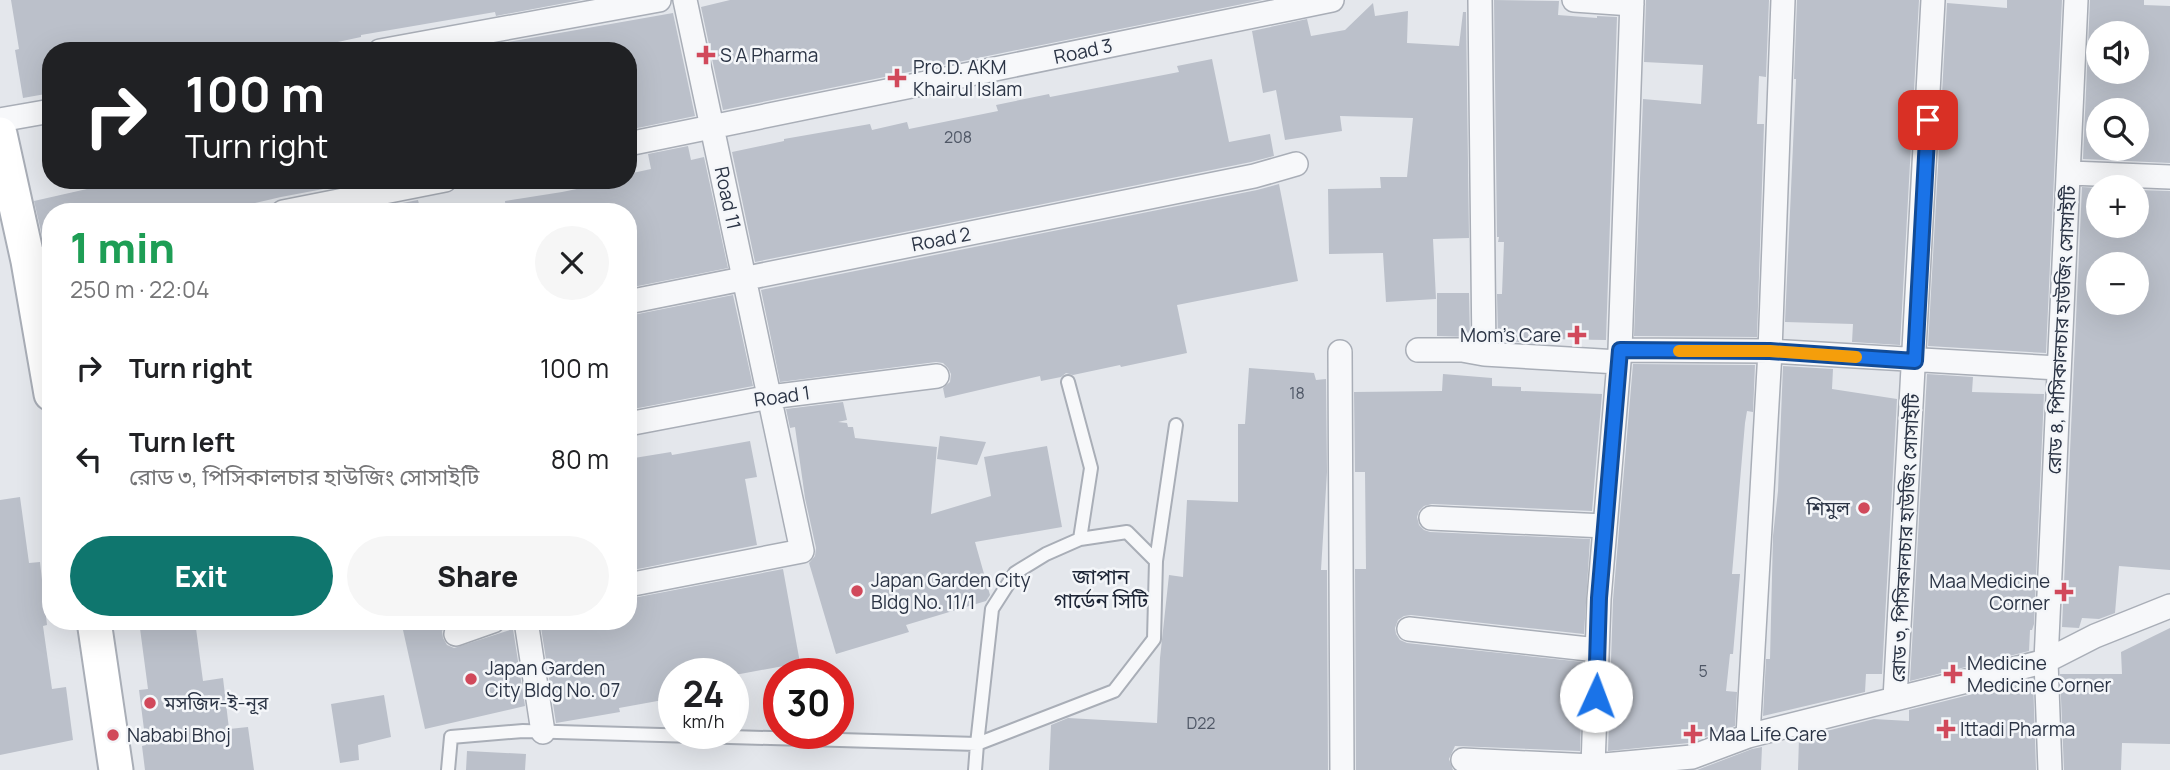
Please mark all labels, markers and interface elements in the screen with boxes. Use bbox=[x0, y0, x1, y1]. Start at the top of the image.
map controls bbox=[2086, 21, 2149, 315]
button: sound bbox=[2086, 21, 2149, 84]
street label: Road 3 bbox=[1051, 32, 1115, 70]
place label: S A Pharma bbox=[720, 42, 818, 68]
marker: S A Pharma bbox=[698, 47, 714, 63]
place label: Pro.D. AKM Khairul Islam bbox=[913, 54, 1022, 102]
text: 100 m bbox=[185, 60, 325, 127]
marker: Pro.D. AKM Khairul Islam bbox=[887, 68, 907, 88]
icon: right bbox=[70, 70, 161, 161]
pin bbox=[1898, 90, 1958, 150]
button: search bbox=[2086, 98, 2149, 161]
icon: arrive bbox=[1909, 101, 1947, 139]
text: Turn right bbox=[185, 124, 328, 168]
house number: 208 bbox=[944, 126, 972, 148]
street label: Road 11 bbox=[709, 164, 747, 232]
button: + bbox=[2086, 175, 2149, 238]
street label: রোড ৪, পিসিকালচার হাউজিং সোসাইটি bbox=[2040, 184, 2082, 475]
text: 1 min bbox=[70, 218, 175, 276]
street label: Road 2 bbox=[909, 221, 973, 257]
button: close bbox=[535, 226, 609, 300]
button: − bbox=[2086, 252, 2149, 315]
text: 250 m · 22:04 bbox=[70, 273, 210, 305]
place label: Mom's Care bbox=[1460, 322, 1561, 348]
marker: Mom's Care bbox=[1567, 325, 1587, 345]
icon: right bbox=[70, 349, 108, 387]
text: Turn right bbox=[129, 350, 253, 386]
text: 100 m bbox=[540, 350, 609, 386]
street label: Road 1 bbox=[752, 379, 812, 413]
house number: 18 bbox=[1289, 382, 1305, 404]
street label: রোড ৩, পিসিকালচার হাউজিং সোসাইটি bbox=[1884, 392, 1926, 683]
text: Turn left bbox=[129, 424, 236, 460]
icon: left bbox=[70, 440, 108, 478]
text: 80 m bbox=[551, 441, 609, 477]
text: রোড ৩, পিসিকালচার হাউজিং সোসাইটি bbox=[129, 460, 479, 492]
place label: শিমুল bbox=[1805, 495, 1851, 521]
marker: শিমুল bbox=[1856, 500, 1872, 516]
button: Exit bbox=[70, 536, 333, 616]
button: Share bbox=[347, 536, 609, 616]
district label: জাপান গার্ডেন সিটি bbox=[1054, 562, 1149, 614]
place label: Japan Garden City Bldg No. 11/1 bbox=[871, 567, 1030, 615]
place label: Maa Medicine Corner bbox=[1929, 568, 2050, 616]
marker: Japan Garden City Bldg No. 11/1 bbox=[849, 583, 865, 599]
marker: Maa Medicine Corner bbox=[2056, 584, 2072, 600]
place label: Medicine Medicine Corner bbox=[1967, 650, 2112, 698]
place label: Japan Garden City Bldg No. 07 bbox=[485, 655, 620, 703]
speed limit sign: 30 bbox=[763, 658, 854, 749]
position arrow bbox=[1559, 659, 1633, 733]
house number: 5 bbox=[1698, 660, 1708, 682]
marker: Medicine Medicine Corner bbox=[1945, 666, 1961, 682]
text: 24 bbox=[683, 670, 724, 718]
marker: Japan Garden City Bldg No. 07 bbox=[463, 671, 479, 687]
place label: মসজিদ-ই-নূর bbox=[163, 690, 269, 716]
marker: মসজিদ-ই-নূর bbox=[142, 695, 158, 711]
text: km/h bbox=[683, 709, 724, 733]
house number: D22 bbox=[1187, 712, 1215, 734]
place label: Ittadi Pharma bbox=[1960, 716, 2075, 742]
place label: Maa Life Care bbox=[1709, 721, 1827, 747]
marker: Ittadi Pharma bbox=[1938, 721, 1954, 737]
place label: Nababi Bhoj bbox=[127, 722, 231, 748]
marker: Maa Life Care bbox=[1683, 724, 1703, 744]
marker: Nababi Bhoj bbox=[105, 727, 121, 743]

